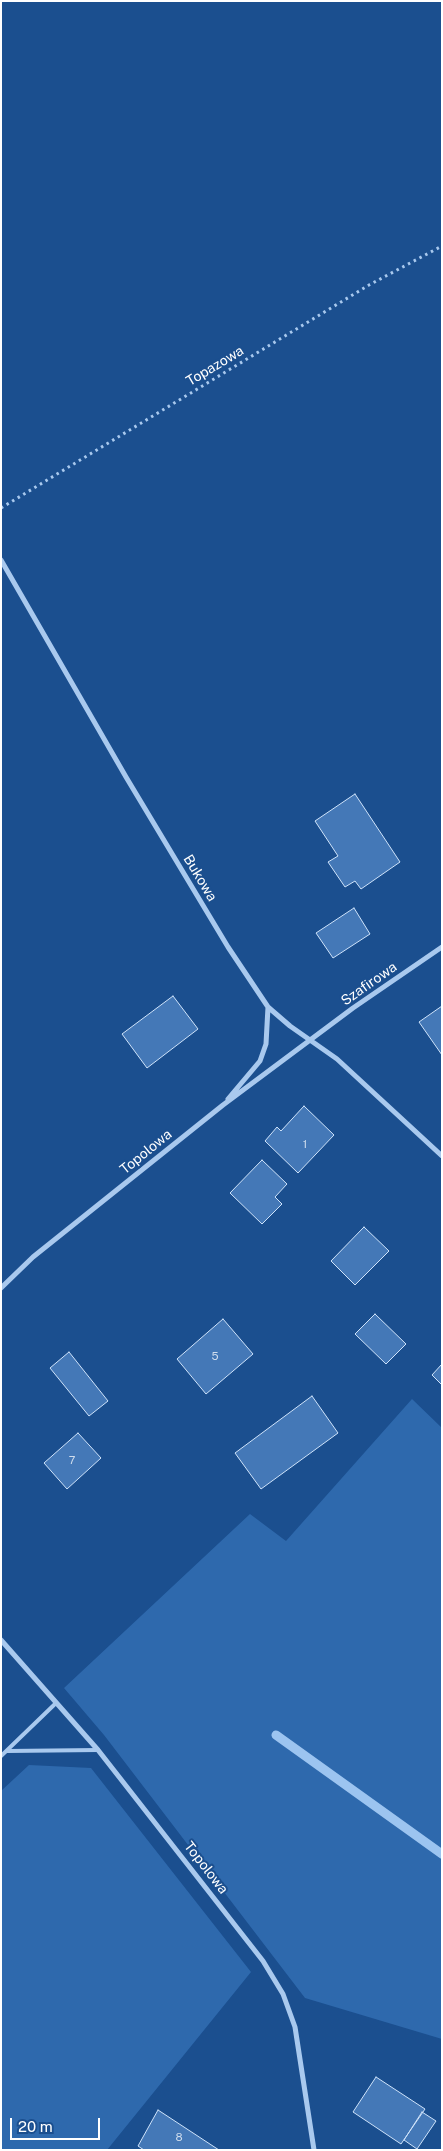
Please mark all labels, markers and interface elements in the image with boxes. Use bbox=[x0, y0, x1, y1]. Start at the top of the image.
street label: Topazowa bbox=[183, 342, 247, 390]
street label: Bukowa bbox=[180, 852, 220, 904]
street label: Szafirowa bbox=[338, 959, 400, 1009]
street label: Topolowa bbox=[117, 1126, 175, 1178]
house number: 1 bbox=[303, 1138, 307, 1152]
house number: 5 bbox=[211, 1350, 219, 1364]
house number: 7 bbox=[69, 1454, 75, 1468]
street label: Topolowa bbox=[180, 1839, 232, 1897]
scale bar bbox=[12, 2108, 102, 2140]
text: 20 m bbox=[18, 2118, 53, 2135]
house number: 8 bbox=[175, 2131, 183, 2145]

